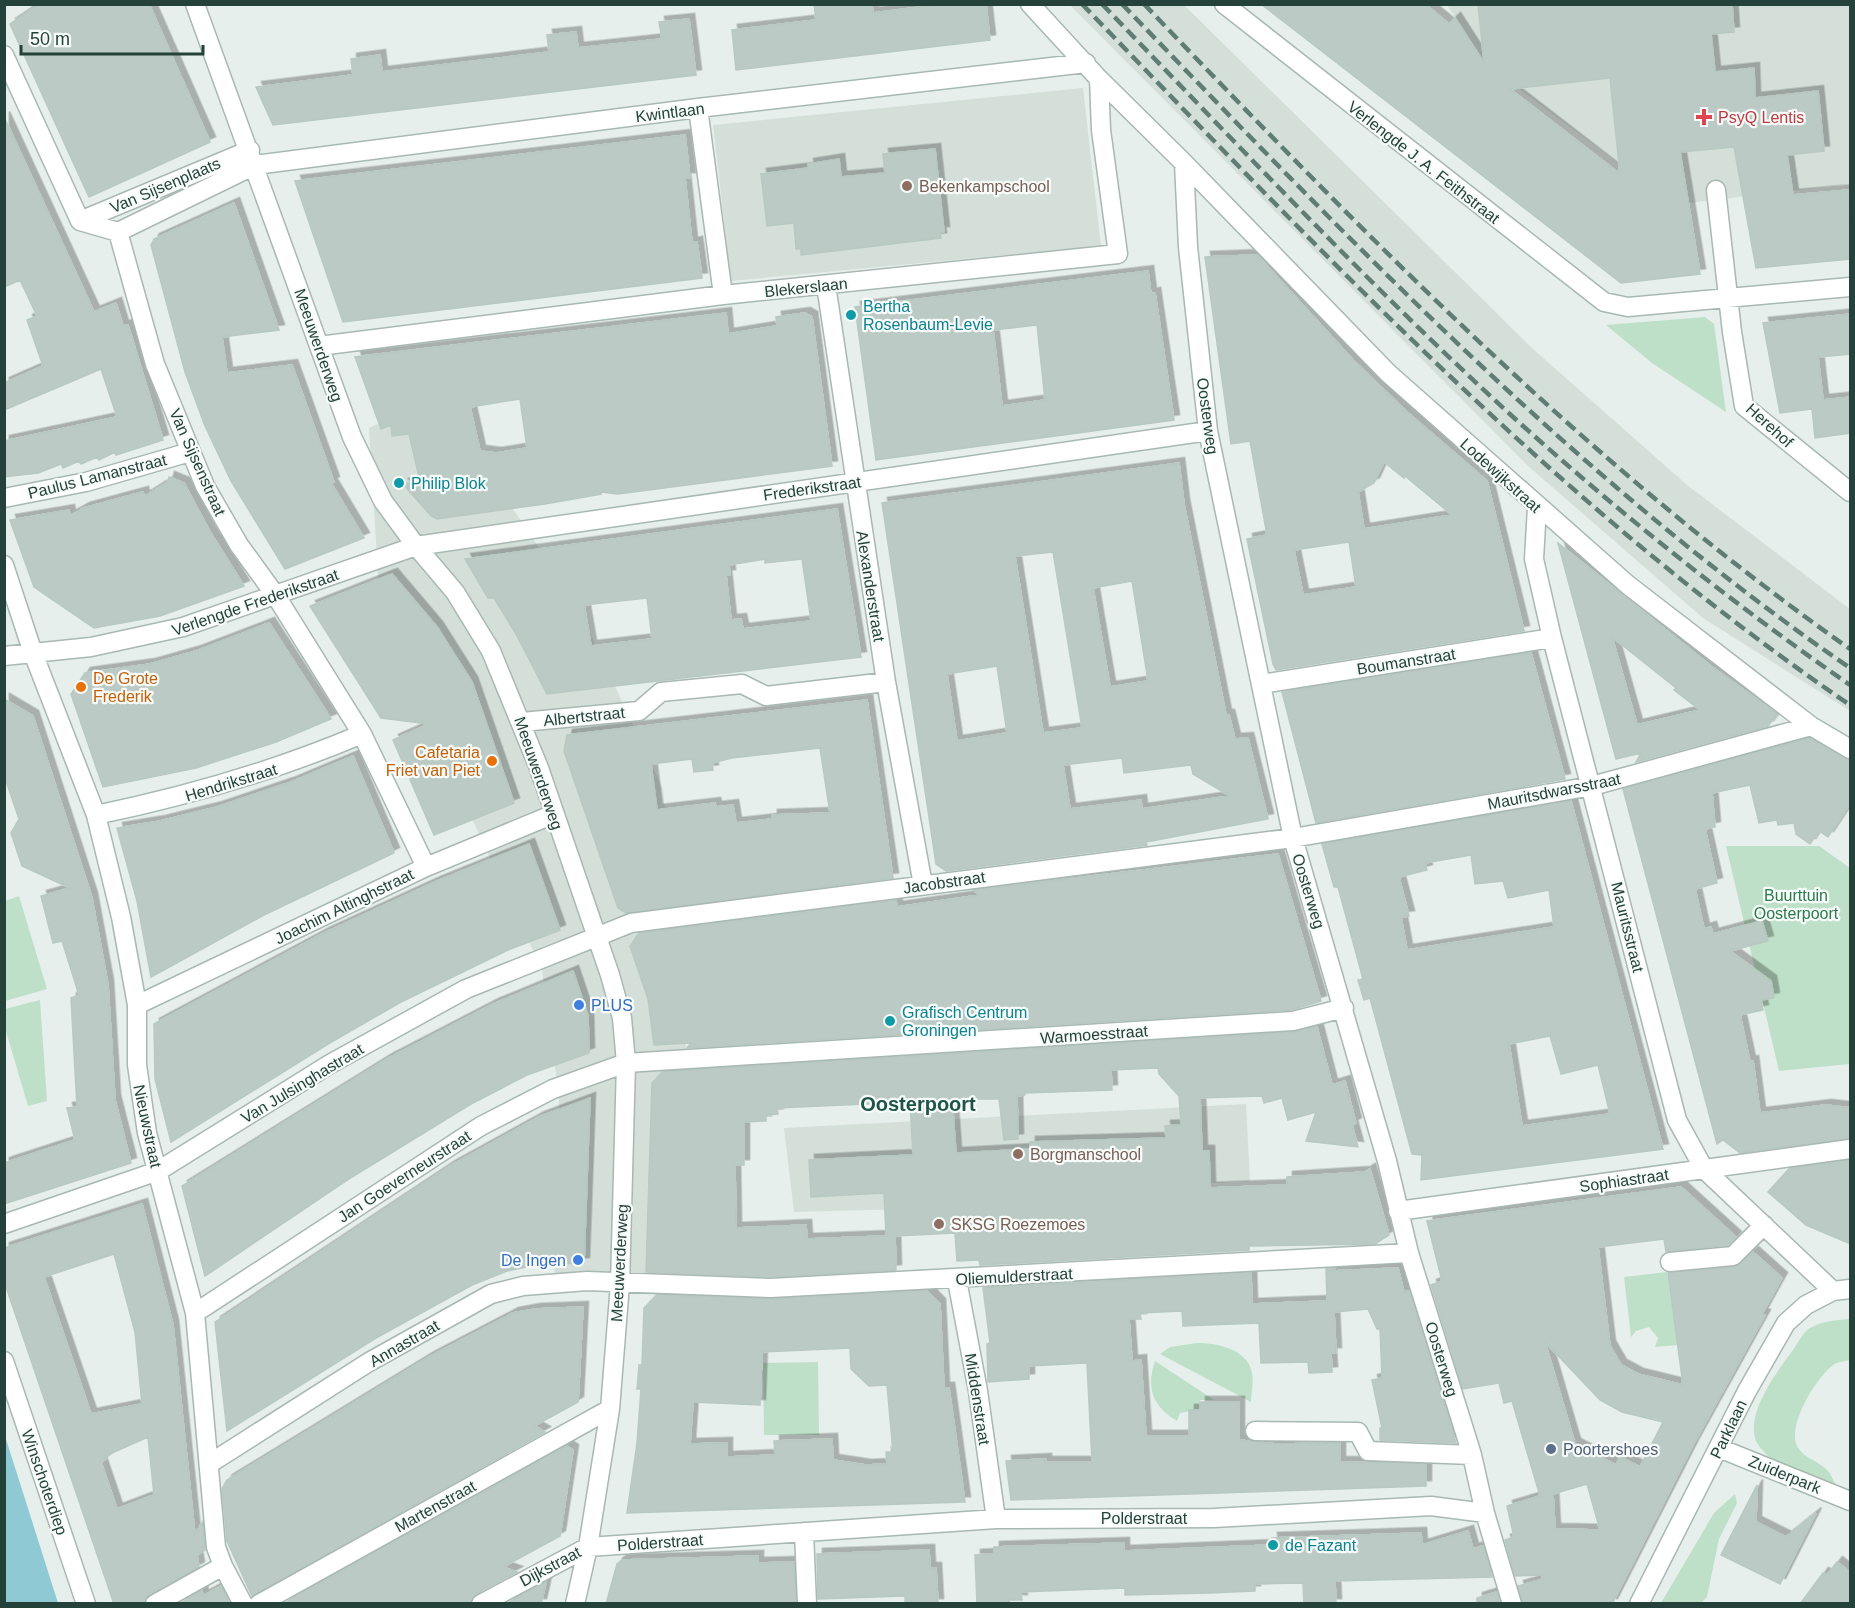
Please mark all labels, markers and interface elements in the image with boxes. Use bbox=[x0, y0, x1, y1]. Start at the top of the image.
scale bar bbox=[21, 18, 202, 56]
text: 50 m bbox=[30, 29, 70, 49]
street label: Verlengde J. A. Feithstraat bbox=[1345, 98, 1503, 227]
street label: Kwintlaan bbox=[635, 100, 706, 125]
marker: PsyQ Lentis bbox=[1695, 108, 1713, 126]
place label: PsyQ Lentis bbox=[1718, 109, 1804, 126]
street label: Van Sijsenplaats bbox=[108, 155, 223, 216]
place label: Bekenkampschool bbox=[919, 178, 1050, 195]
marker: Bekenkampschool bbox=[900, 179, 914, 193]
street label: Blekerslaan bbox=[764, 275, 849, 300]
street label: Meeuwerderweg bbox=[291, 286, 346, 404]
place label: Bertha Rosenbaum-Levie bbox=[863, 298, 993, 333]
marker: Bertha Rosenbaum-Levie bbox=[844, 308, 858, 322]
street label: Oosterweg bbox=[1194, 377, 1221, 456]
street label: Herehof bbox=[1743, 400, 1797, 451]
street label: Van Sijsenstraat bbox=[166, 406, 229, 519]
street label: Lodewijkstraat bbox=[1457, 435, 1545, 516]
street label: Paulus Lamanstraat bbox=[26, 451, 169, 502]
street label: Frederikstraat bbox=[762, 473, 863, 504]
place label: Philip Blok bbox=[411, 475, 487, 492]
marker: Philip Blok bbox=[392, 476, 406, 490]
street label: Alexanderstraat bbox=[853, 529, 888, 643]
street label: Verlengde Frederikstraat bbox=[170, 566, 341, 639]
street label: Boumanstraat bbox=[1356, 645, 1457, 678]
place label: De Grote Frederik bbox=[93, 670, 158, 705]
marker: De Grote Frederik bbox=[74, 680, 88, 694]
street label: Albertstraat bbox=[542, 704, 626, 729]
street label: Meeuwerderweg bbox=[511, 714, 566, 832]
place label: Cafetaria Friet van Piet bbox=[386, 744, 481, 779]
marker: Cafetaria Friet van Piet bbox=[485, 754, 499, 768]
street label: Hendrikstraat bbox=[183, 760, 280, 805]
street label: Mauritsdwarsstraat bbox=[1486, 770, 1623, 813]
street label: Oosterweg bbox=[1289, 852, 1328, 931]
street label: Joachim Altinghstraat bbox=[272, 865, 417, 947]
street label: Jacobstraat bbox=[902, 868, 987, 897]
street label: Mauritsstraat bbox=[1608, 880, 1647, 975]
park label: Buurttuin Oosterpoort bbox=[1754, 887, 1839, 922]
place label: PLUS bbox=[591, 997, 633, 1014]
marker: PLUS bbox=[572, 998, 586, 1012]
place label: Grafisch Centrum Groningen bbox=[902, 1004, 1027, 1039]
marker: Grafisch Centrum Groningen bbox=[883, 1014, 897, 1028]
street label: Warmoesstraat bbox=[1040, 1022, 1149, 1047]
street label: Van Julsinghastraat bbox=[238, 1040, 367, 1127]
street label: Nieuwstraat bbox=[130, 1083, 165, 1170]
district label: Oosterpoort bbox=[860, 1093, 976, 1115]
street label: Jan Goeverneurstraat bbox=[335, 1127, 474, 1226]
place label: Borgmanschool bbox=[1030, 1146, 1141, 1163]
marker: Borgmanschool bbox=[1011, 1147, 1025, 1161]
street label: Sophiastraat bbox=[1578, 1166, 1670, 1195]
street label: Meeuwerderweg bbox=[608, 1204, 631, 1323]
place label: SKSG Roezemoes bbox=[951, 1216, 1085, 1233]
marker: SKSG Roezemoes bbox=[932, 1217, 946, 1231]
place label: De Ingen bbox=[501, 1252, 566, 1269]
marker: De Ingen bbox=[571, 1253, 585, 1267]
street label: Oliemulderstraat bbox=[955, 1265, 1074, 1288]
street label: Annastraat bbox=[366, 1316, 442, 1370]
street label: Oosterweg bbox=[1422, 1320, 1461, 1399]
street label: Middenstraat bbox=[962, 1352, 993, 1447]
street label: Parklaan bbox=[1707, 1397, 1750, 1461]
street label: Winschoterdiep bbox=[19, 1427, 71, 1537]
place label: Poortershoes bbox=[1563, 1441, 1658, 1458]
marker: Poortershoes bbox=[1544, 1442, 1558, 1456]
street label: Zuiderpark bbox=[1746, 1452, 1824, 1497]
street label: Martenstraat bbox=[392, 1477, 479, 1536]
street label: Polderstraat bbox=[1101, 1510, 1188, 1527]
street label: Polderstraat bbox=[616, 1531, 704, 1554]
place label: de Fazant bbox=[1285, 1537, 1357, 1554]
marker: de Fazant bbox=[1266, 1538, 1280, 1552]
street label: Dijkstraat bbox=[517, 1543, 584, 1590]

